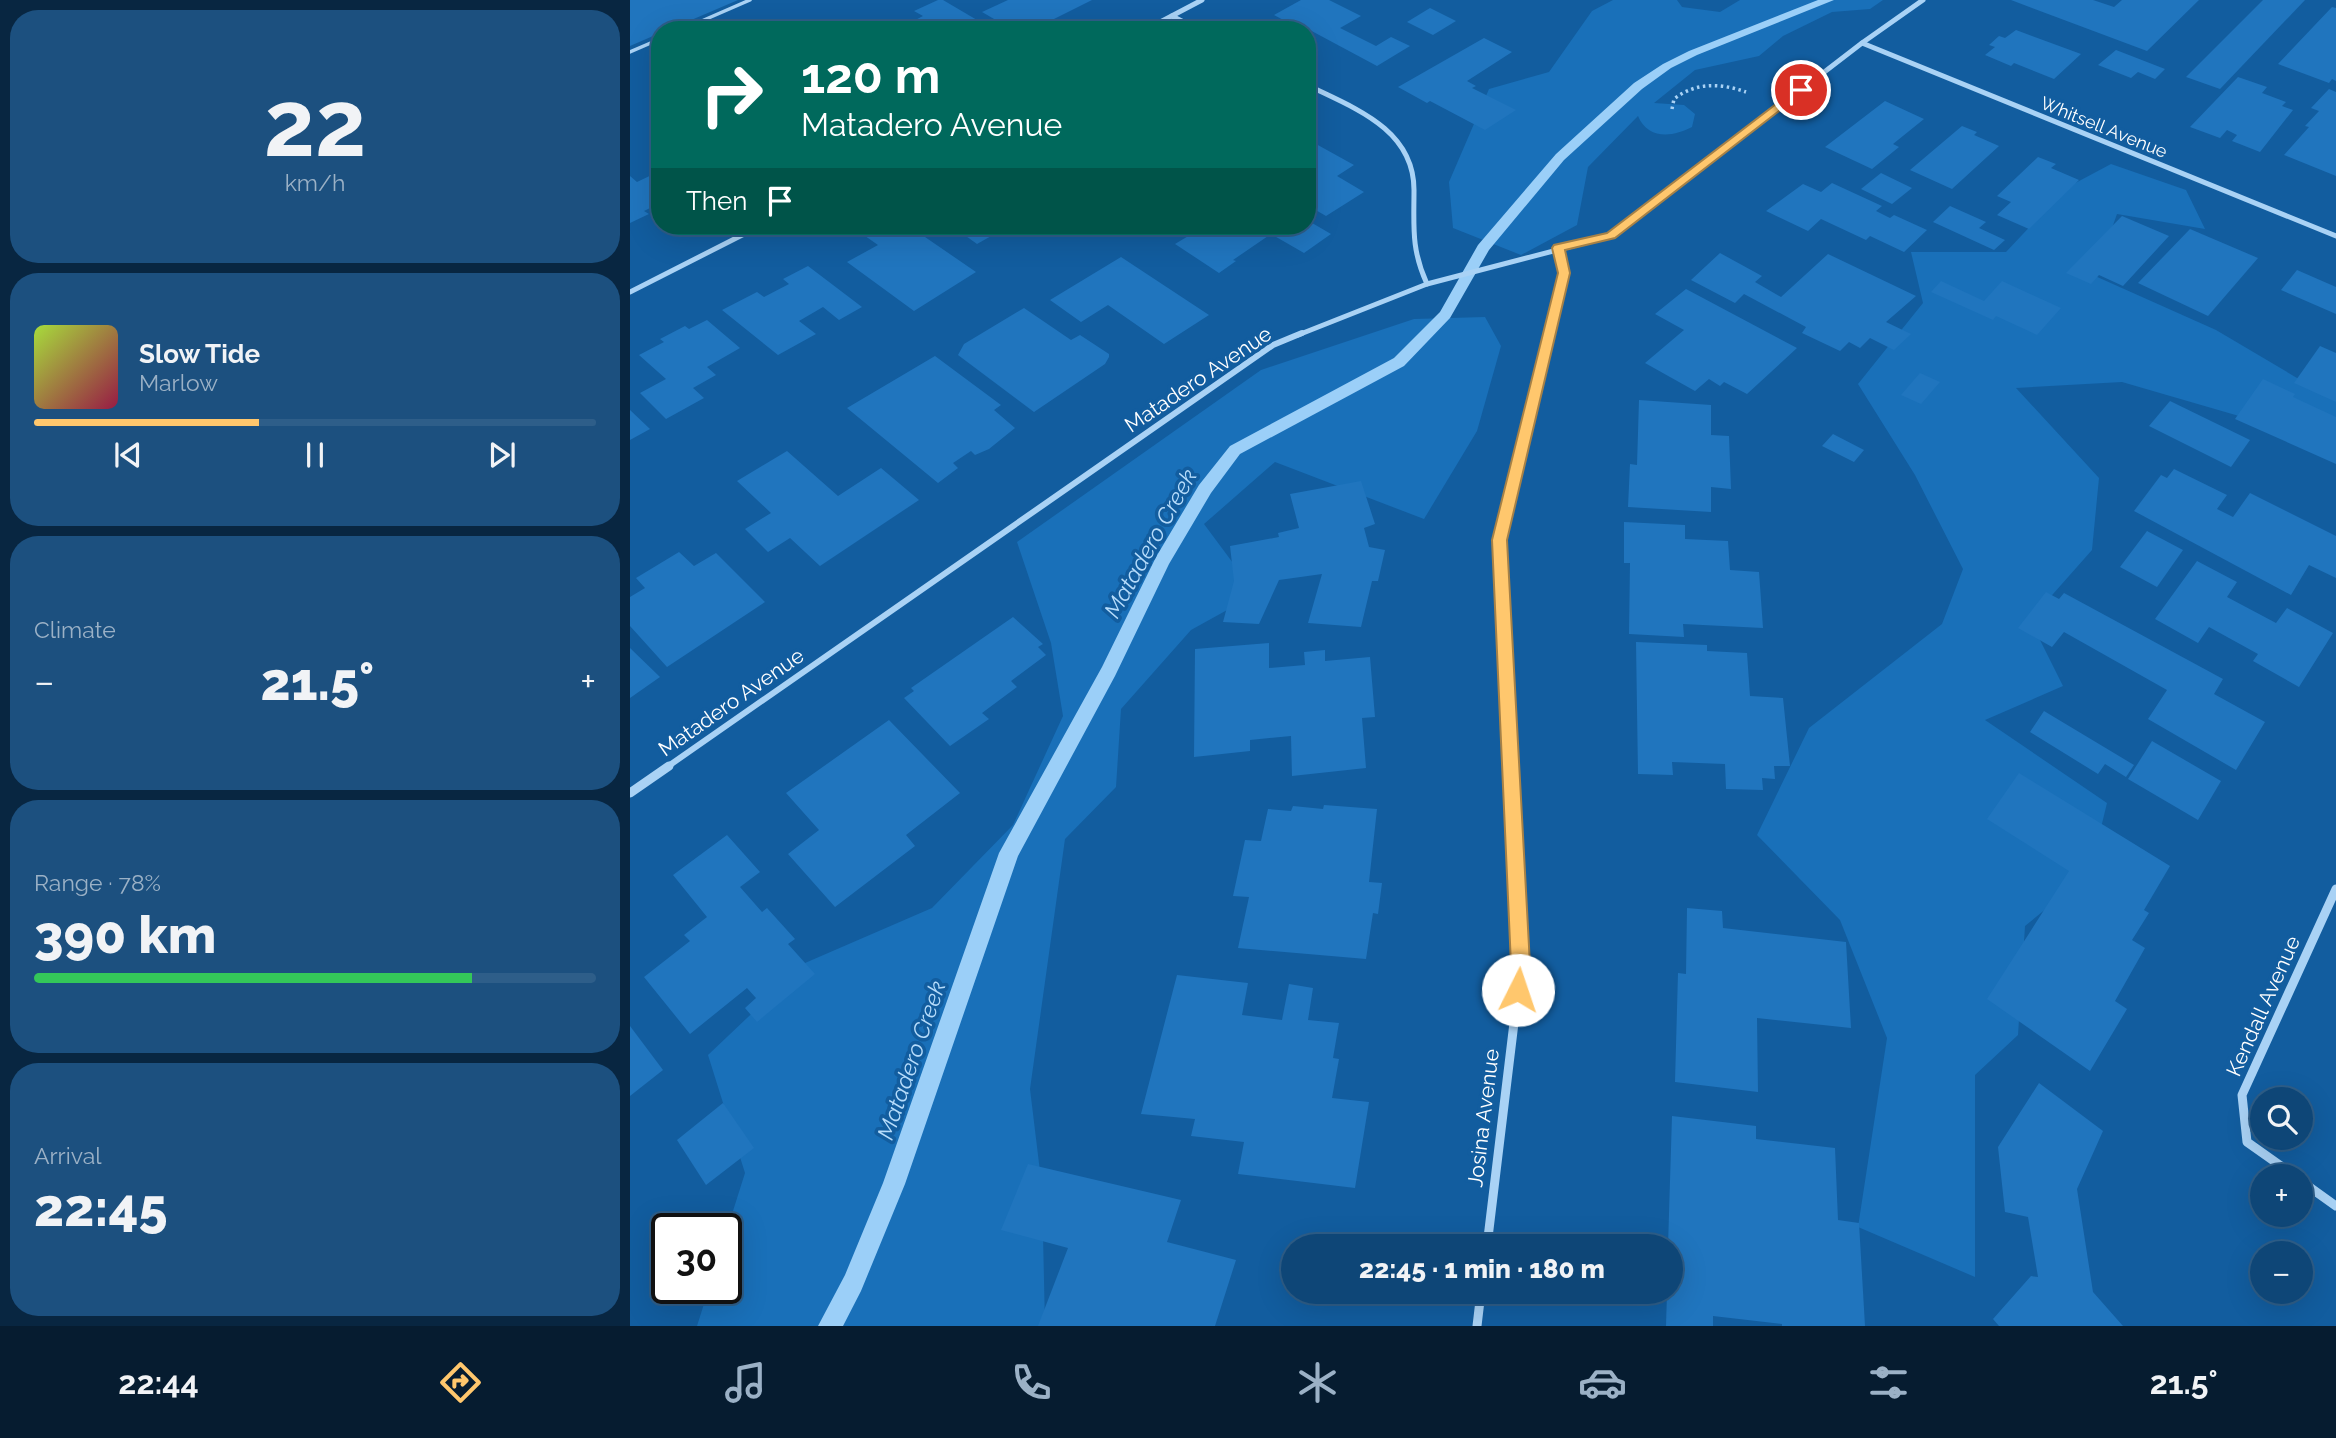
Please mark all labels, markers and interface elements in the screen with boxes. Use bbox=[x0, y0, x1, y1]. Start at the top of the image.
text: 120 m bbox=[801, 47, 940, 104]
icon: right bbox=[686, 49, 777, 140]
pin bbox=[1771, 60, 1831, 120]
text: 22 bbox=[264, 70, 366, 177]
icon: arrive bbox=[1782, 71, 1820, 109]
street label: Whitsell Avenue bbox=[2037, 92, 2171, 162]
text: Matadero Avenue bbox=[801, 106, 1062, 143]
text: km/h bbox=[285, 169, 345, 196]
icon: arrive bbox=[761, 182, 799, 220]
text: Then bbox=[686, 186, 747, 216]
street label: Matadero Avenue bbox=[1120, 321, 1276, 437]
text: Slow Tide bbox=[139, 339, 260, 369]
text: Marlow bbox=[139, 369, 218, 396]
icon: previous bbox=[109, 436, 147, 474]
icon: pause bbox=[296, 436, 334, 474]
icon: next bbox=[483, 436, 521, 474]
water label: Matadero Creek bbox=[1098, 464, 1202, 622]
text: Climate bbox=[34, 616, 116, 643]
street label: Matadero Avenue bbox=[654, 643, 808, 761]
text: 21.5° bbox=[260, 651, 374, 712]
text: − bbox=[34, 659, 54, 704]
text: + bbox=[580, 659, 596, 704]
text: Range · 78% bbox=[34, 869, 161, 896]
text: 390 km bbox=[34, 904, 216, 965]
street label: Kendall Avenue bbox=[2221, 932, 2305, 1080]
position arrow bbox=[1481, 953, 1555, 1027]
water label: Matadero Creek bbox=[871, 977, 951, 1143]
street label: Josina Avenue bbox=[1462, 1047, 1504, 1189]
map controls bbox=[2250, 1087, 2313, 1304]
button: search bbox=[2250, 1087, 2313, 1150]
text: Arrival bbox=[34, 1142, 101, 1169]
button: + bbox=[2250, 1164, 2313, 1227]
text: 22:45 bbox=[34, 1177, 168, 1238]
speed limit sign: 30 bbox=[651, 1213, 742, 1304]
button: − bbox=[2250, 1241, 2313, 1304]
text: 22:45 · 1 min · 180 m bbox=[1359, 1254, 1605, 1284]
icon: directions bbox=[436, 1358, 485, 1407]
icon: music bbox=[721, 1358, 770, 1407]
icon: phone bbox=[1007, 1358, 1056, 1407]
icon: climate bbox=[1293, 1358, 1342, 1407]
icon: car bbox=[1578, 1358, 1627, 1407]
icon: filters bbox=[1864, 1358, 1913, 1407]
text: 22:44 bbox=[118, 1364, 199, 1401]
text: 21.5° bbox=[2150, 1364, 2218, 1401]

